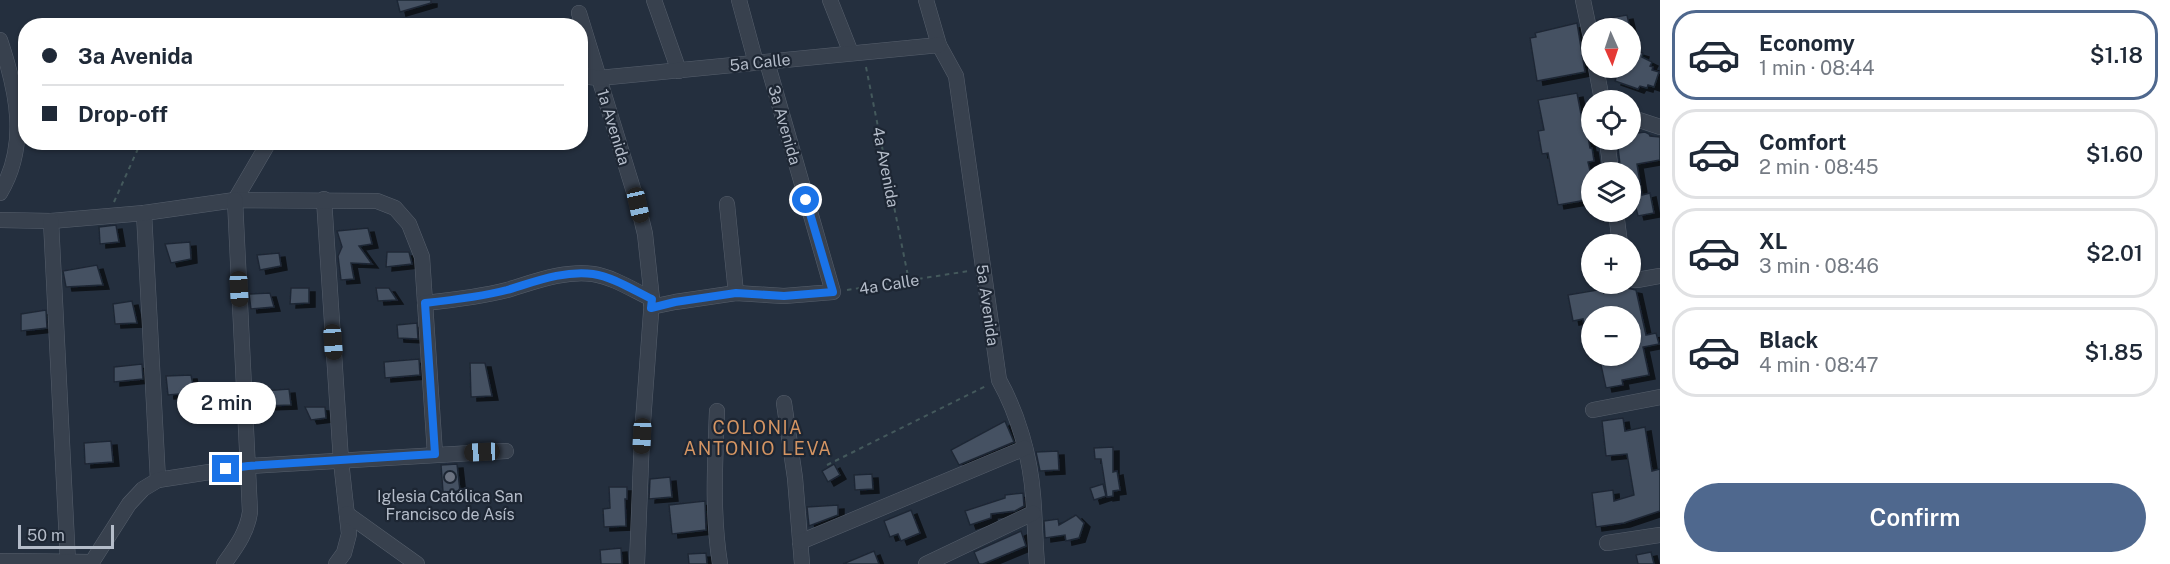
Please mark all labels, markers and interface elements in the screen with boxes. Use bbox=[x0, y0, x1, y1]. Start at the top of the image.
north arrow bbox=[1581, 18, 1641, 78]
map controls bbox=[1581, 18, 1641, 366]
icon: car bbox=[1687, 28, 1741, 82]
text: Economy bbox=[1759, 30, 1855, 56]
text: $1.18 bbox=[2090, 42, 2143, 68]
text: 3a Avenida bbox=[78, 43, 193, 69]
street label: 5a Calle bbox=[729, 50, 791, 75]
text: 1 min · 08:44 bbox=[1759, 56, 1875, 80]
street label: 3a Avenida bbox=[764, 83, 805, 167]
street label: 1a Avenida bbox=[593, 87, 634, 167]
button: locate bbox=[1581, 90, 1641, 150]
text: Drop-off bbox=[78, 101, 168, 127]
street label: 4a Avenida bbox=[868, 125, 903, 209]
icon: car bbox=[1687, 127, 1741, 181]
text: Comfort bbox=[1759, 129, 1846, 155]
text: $1.60 bbox=[2086, 141, 2143, 167]
text: 2 min · 08:45 bbox=[1759, 155, 1879, 179]
button: layers bbox=[1581, 162, 1641, 222]
car bbox=[625, 185, 651, 225]
route start bbox=[792, 186, 819, 213]
icon: car bbox=[1687, 226, 1741, 280]
text: XL bbox=[1759, 228, 1787, 254]
button: + bbox=[1581, 234, 1641, 294]
text: $2.01 bbox=[2086, 240, 2143, 266]
text: 3 min · 08:46 bbox=[1759, 254, 1879, 278]
street label: 5a Avenida bbox=[972, 263, 1003, 347]
street label: 4a Calle bbox=[858, 270, 921, 299]
car bbox=[229, 271, 249, 307]
button: − bbox=[1581, 306, 1641, 366]
car bbox=[323, 323, 343, 361]
icon: car bbox=[1687, 325, 1741, 379]
text: Black bbox=[1759, 327, 1818, 353]
text: $1.85 bbox=[2085, 339, 2143, 365]
text: 4 min · 08:47 bbox=[1759, 353, 1879, 377]
callout: 2 min bbox=[176, 382, 276, 424]
text: 2 min bbox=[201, 391, 252, 415]
district label: COLONIA ANTONIO LEVA bbox=[684, 417, 832, 459]
car bbox=[632, 418, 652, 454]
car bbox=[464, 442, 500, 462]
route end bbox=[212, 455, 239, 482]
marker: Iglesia Católica San Francisco de Asís bbox=[443, 470, 457, 484]
button: Confirm bbox=[1684, 483, 2146, 552]
place label: Iglesia Católica San Francisco de Asís bbox=[377, 487, 523, 524]
scale bar bbox=[18, 522, 114, 550]
text: 50 m bbox=[27, 526, 65, 545]

